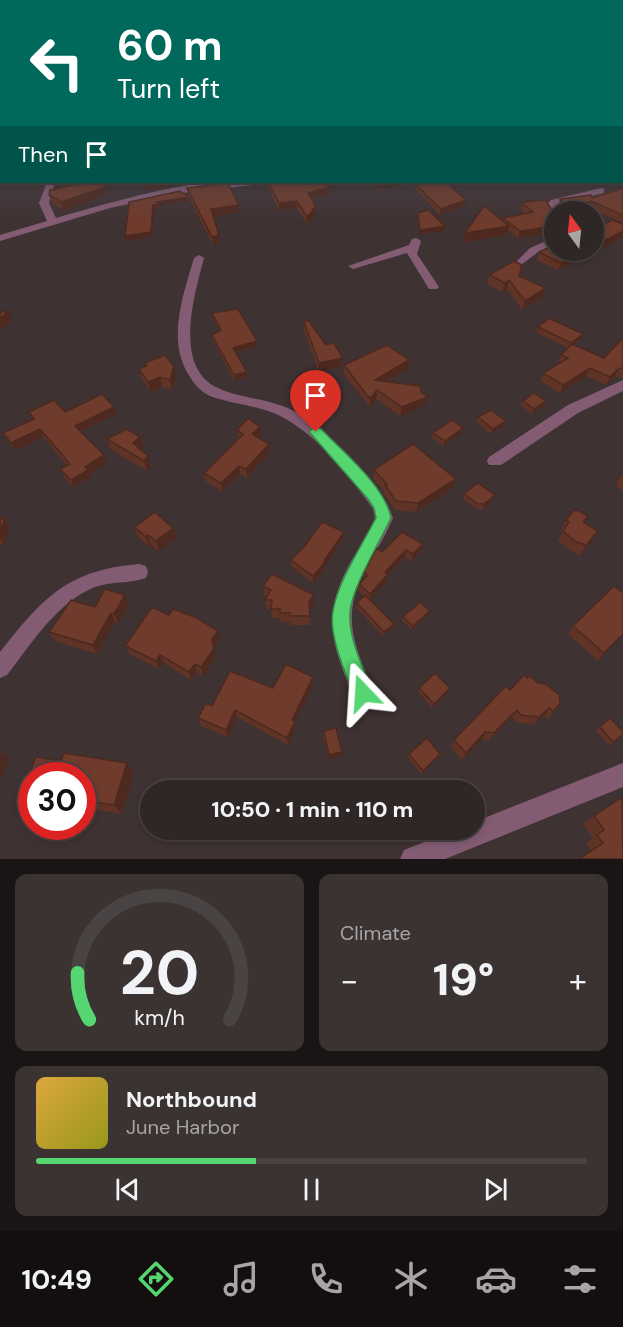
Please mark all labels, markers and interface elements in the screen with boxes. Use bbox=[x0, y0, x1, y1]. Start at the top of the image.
text: 60 m bbox=[117, 18, 223, 73]
icon: left bbox=[18, 24, 96, 102]
text: Turn left bbox=[117, 71, 220, 106]
icon: arrive bbox=[80, 138, 113, 171]
text: Then bbox=[18, 140, 68, 169]
north arrow bbox=[544, 201, 604, 261]
map controls bbox=[544, 201, 604, 261]
pin bbox=[290, 370, 341, 432]
icon: arrive bbox=[299, 379, 332, 412]
position arrow bbox=[331, 661, 395, 725]
speed limit sign: 30 bbox=[18, 762, 96, 840]
text: 10:50 · 1 min · 110 m bbox=[212, 795, 413, 824]
text: Climate bbox=[340, 920, 411, 946]
text: 20 bbox=[120, 932, 199, 1013]
text: 19° bbox=[433, 950, 494, 1009]
text: − bbox=[340, 959, 358, 1002]
text: + bbox=[569, 959, 587, 1002]
text: km/h bbox=[134, 1004, 185, 1032]
text: Northbound bbox=[126, 1085, 257, 1114]
text: June Harbor bbox=[126, 1114, 239, 1140]
icon: previous bbox=[111, 1173, 144, 1206]
icon: pause bbox=[295, 1173, 328, 1206]
icon: next bbox=[479, 1173, 512, 1206]
icon: directions bbox=[135, 1258, 177, 1300]
icon: music bbox=[220, 1258, 262, 1300]
icon: phone bbox=[305, 1258, 347, 1300]
icon: climate bbox=[390, 1258, 432, 1300]
icon: car bbox=[475, 1258, 517, 1300]
icon: filters bbox=[559, 1258, 601, 1300]
text: 10:49 bbox=[21, 1262, 92, 1297]

